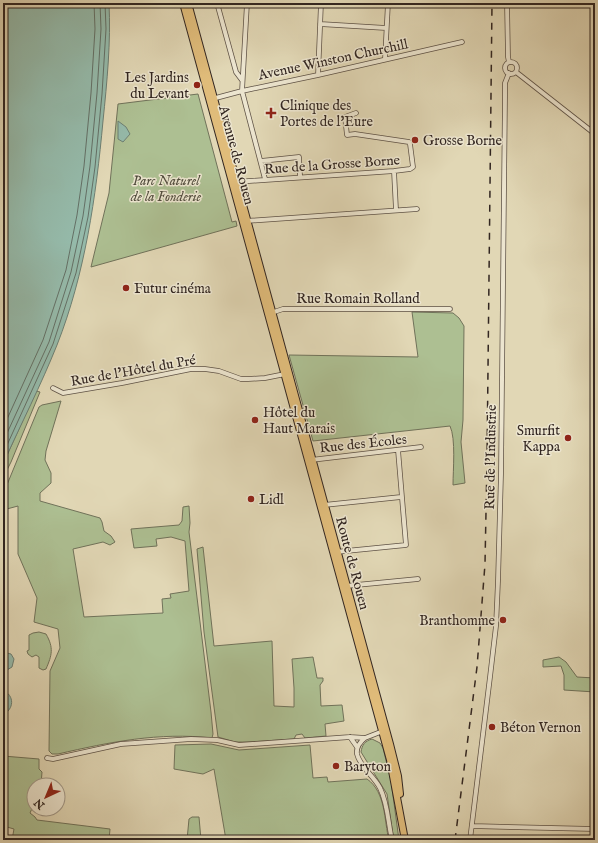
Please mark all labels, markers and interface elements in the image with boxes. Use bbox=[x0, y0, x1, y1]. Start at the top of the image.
street label: Avenue Winston Churchill bbox=[256, 35, 410, 85]
place label: Les Jardins du Levant bbox=[124, 69, 189, 103]
marker: Les Jardins du Levant bbox=[192, 80, 202, 90]
place label: Clinique des Portes de l'Eure bbox=[280, 97, 373, 131]
street label: Avenue de Rouen bbox=[214, 103, 258, 207]
marker: Clinique des Portes de l'Eure bbox=[265, 107, 277, 119]
place label: Grosse Borne bbox=[423, 132, 503, 150]
marker: Grosse Borne bbox=[410, 135, 420, 145]
street label: Rue de la Grosse Borne bbox=[264, 151, 401, 179]
park label: Parc Naturel de la Fonderie bbox=[130, 172, 202, 206]
place label: Futur cinéma bbox=[134, 280, 212, 298]
marker: Futur cinéma bbox=[121, 283, 131, 293]
street label: Rue Romain Rolland bbox=[296, 290, 420, 308]
street label: Rue de l'Hôtel du Pré bbox=[69, 351, 198, 391]
place label: Hôtel du Haut Marais bbox=[263, 404, 335, 438]
street label: Rue de l'Industrie bbox=[481, 404, 501, 510]
marker: Hôtel du Haut Marais bbox=[250, 415, 260, 425]
place label: Smurfit Kappa bbox=[517, 422, 561, 456]
street label: Rue des Écoles bbox=[319, 429, 408, 458]
marker: Smurfit Kappa bbox=[563, 433, 573, 443]
place label: Lidl bbox=[259, 491, 284, 509]
marker: Lidl bbox=[246, 494, 256, 504]
street label: Route de Rouen bbox=[331, 515, 373, 612]
place label: Branthomme bbox=[419, 612, 496, 630]
marker: Branthomme bbox=[498, 615, 508, 625]
place label: Béton Vernon bbox=[500, 719, 581, 737]
marker: Béton Vernon bbox=[487, 722, 497, 732]
place label: Baryton bbox=[344, 758, 392, 776]
marker: Baryton bbox=[331, 761, 341, 771]
north arrow bbox=[26, 777, 66, 817]
text: N bbox=[31, 795, 49, 813]

